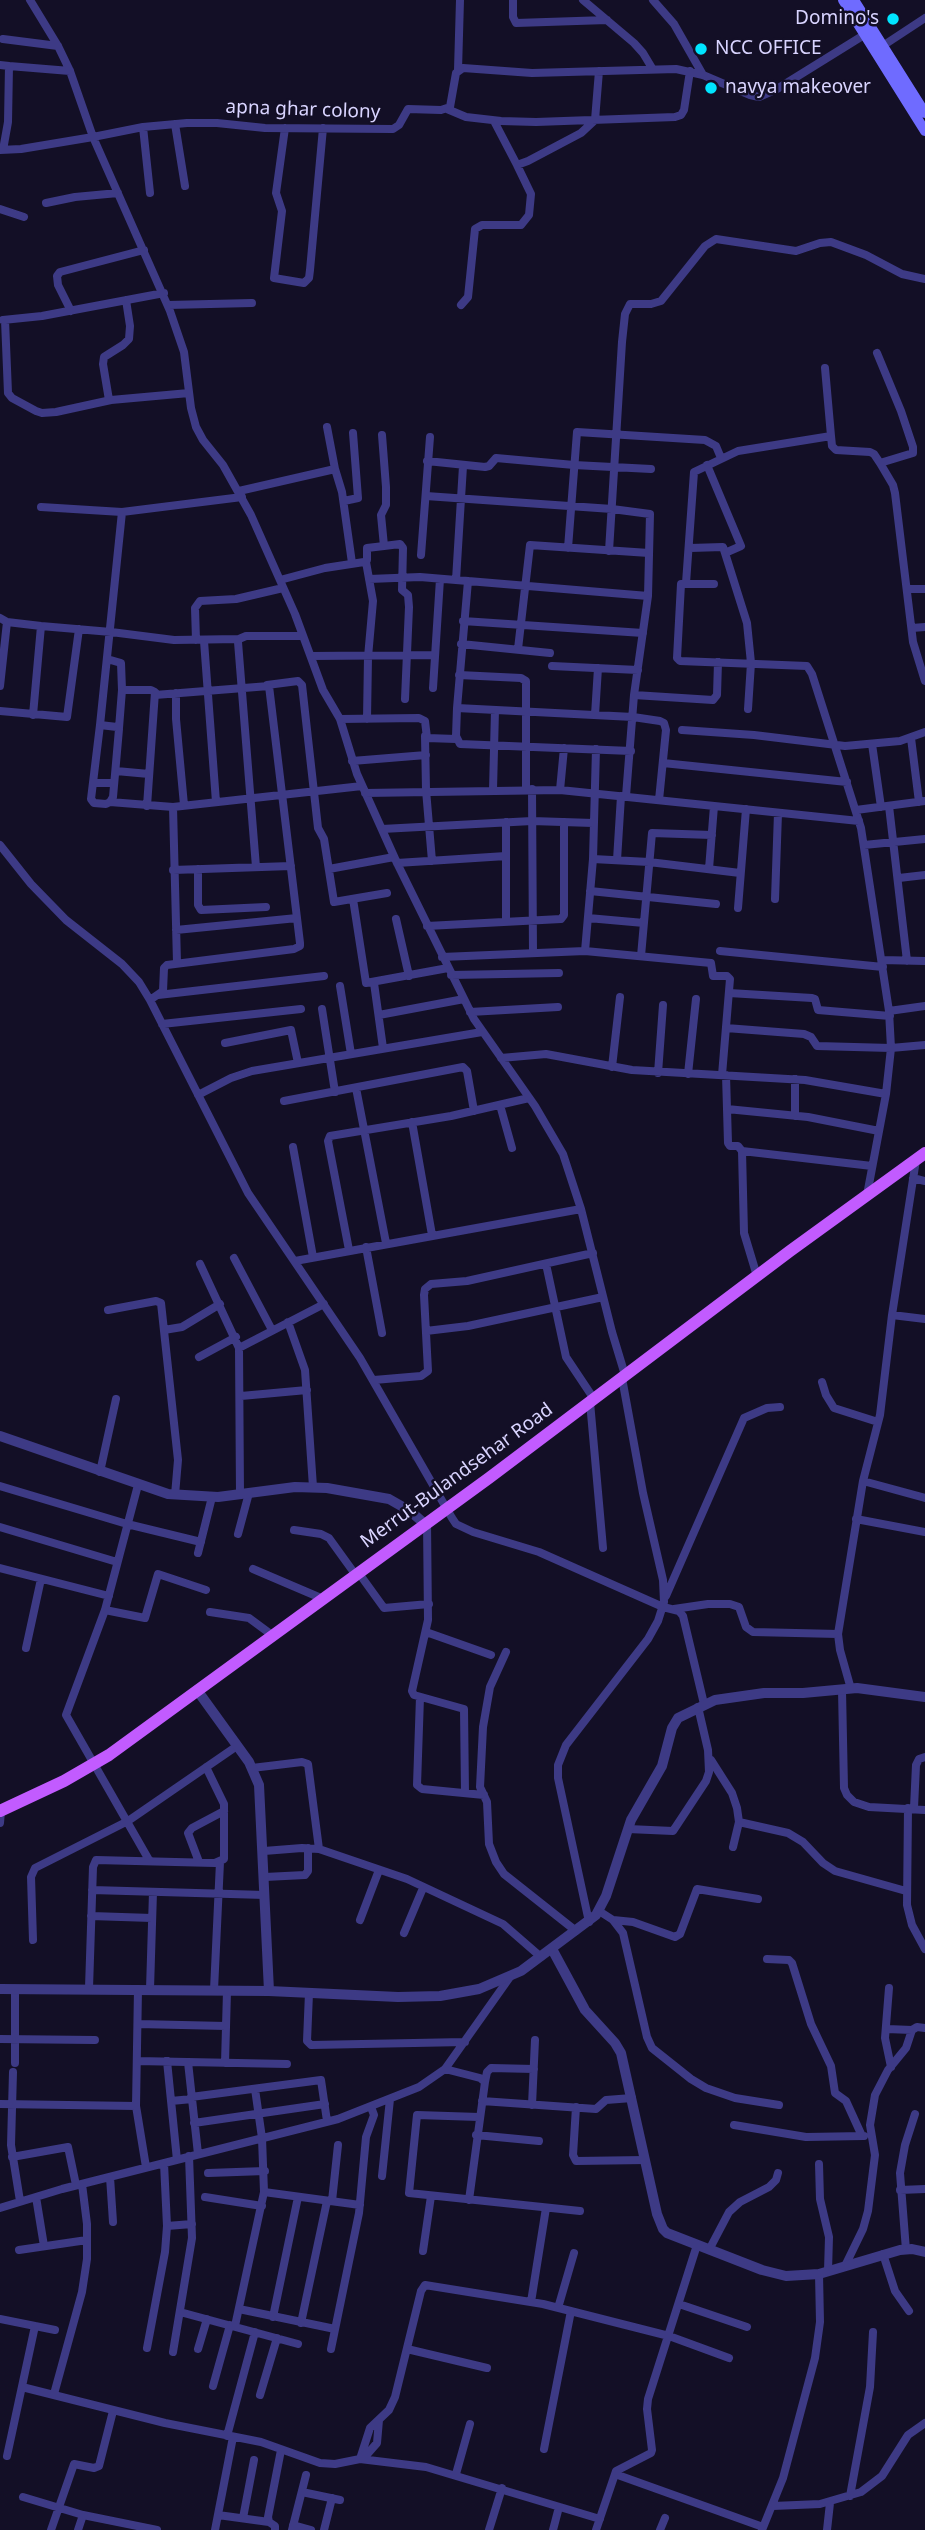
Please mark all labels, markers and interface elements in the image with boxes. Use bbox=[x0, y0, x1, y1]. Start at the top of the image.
place label: Domino's bbox=[795, 8, 879, 30]
marker: Domino's bbox=[885, 11, 901, 27]
place label: NCC OFFICE bbox=[715, 38, 822, 60]
marker: NCC OFFICE bbox=[693, 41, 709, 57]
place label: navya makeover bbox=[725, 77, 871, 99]
marker: navya makeover bbox=[703, 80, 719, 96]
street label: apna ghar colony bbox=[225, 96, 381, 124]
street label: Merrut-Bulandsehar Road bbox=[356, 1399, 558, 1553]

